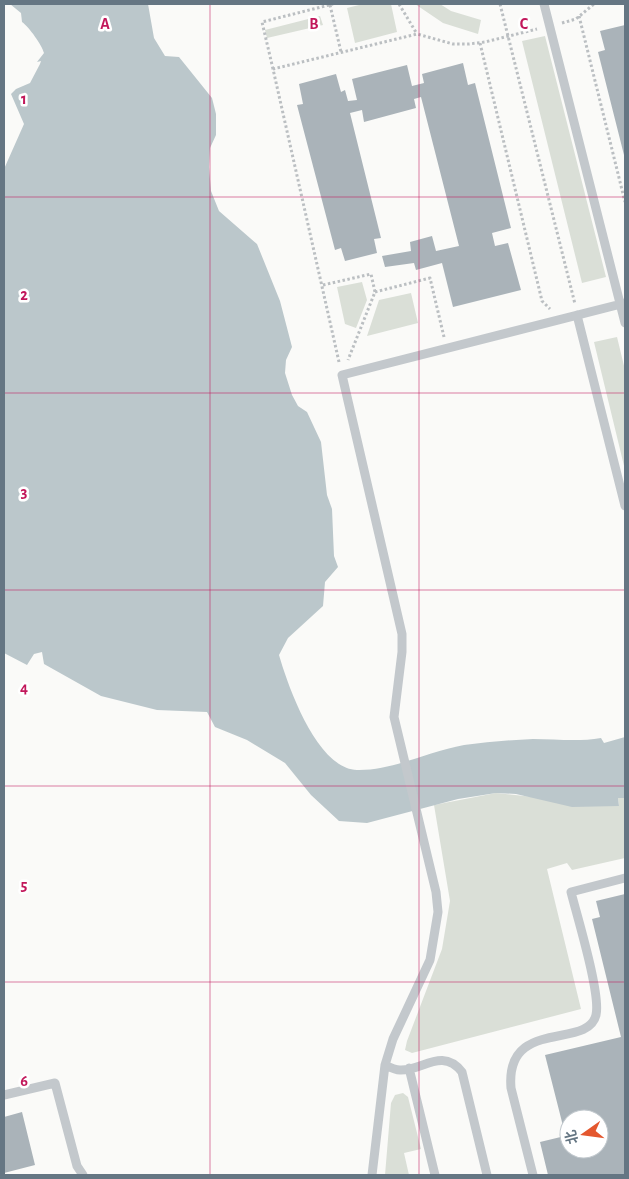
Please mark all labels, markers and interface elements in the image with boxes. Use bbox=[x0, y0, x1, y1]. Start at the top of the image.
text: A bbox=[100, 16, 110, 32]
text: B bbox=[309, 16, 319, 32]
text: C bbox=[520, 16, 529, 32]
text: 1 bbox=[21, 91, 27, 107]
text: 2 bbox=[20, 287, 28, 303]
text: 3 bbox=[21, 484, 28, 500]
text: 4 bbox=[20, 680, 28, 696]
text: 5 bbox=[21, 877, 28, 893]
text: 6 bbox=[20, 1073, 28, 1089]
north arrow bbox=[559, 1109, 609, 1159]
text: 北 bbox=[563, 1128, 581, 1146]

